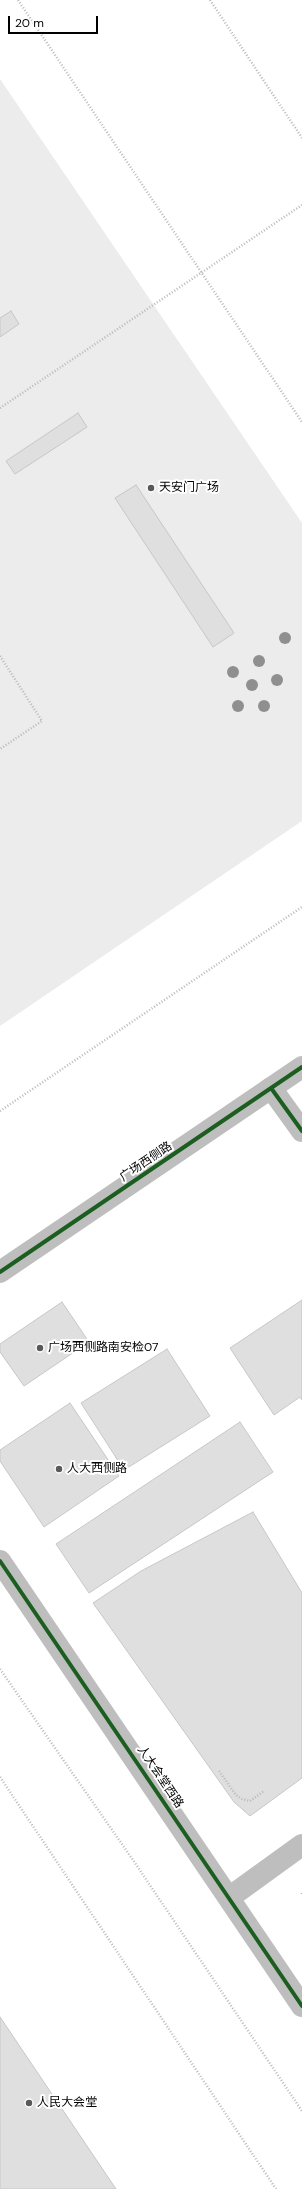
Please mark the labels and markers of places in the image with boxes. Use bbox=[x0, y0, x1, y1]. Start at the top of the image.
place label: 天安门广场 bbox=[159, 481, 219, 495]
marker: 天安门广场 bbox=[146, 483, 156, 493]
place label: 广场西侧路南安检07 bbox=[48, 1341, 158, 1355]
marker: 广场西侧路南安检07 bbox=[35, 1343, 45, 1353]
place label: 人大西侧路 bbox=[67, 1462, 127, 1476]
marker: 人大西侧路 bbox=[54, 1464, 64, 1474]
place label: 人民大会堂 bbox=[37, 2096, 97, 2110]
marker: 人民大会堂 bbox=[24, 2098, 34, 2108]

